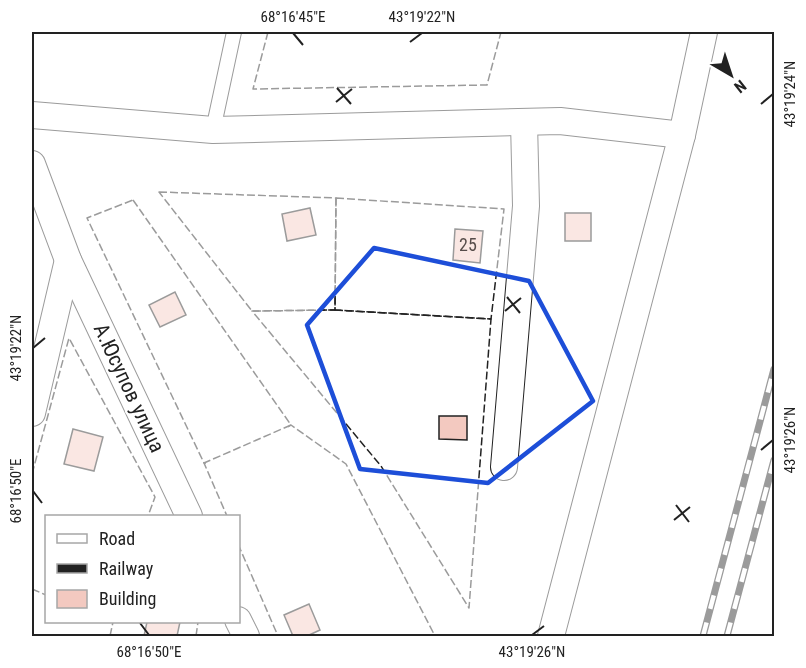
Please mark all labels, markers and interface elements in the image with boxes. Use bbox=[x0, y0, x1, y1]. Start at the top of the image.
text: 68°16'45"E bbox=[261, 8, 325, 26]
text: 43°19'22"N bbox=[389, 8, 455, 26]
north arrow bbox=[701, 45, 761, 105]
text: 43°19'24"N bbox=[781, 61, 799, 127]
text: N bbox=[730, 76, 750, 97]
house number: 25 bbox=[459, 234, 477, 255]
text: 43°19'22"N bbox=[7, 315, 25, 381]
street label: А.Юсупов улица bbox=[89, 320, 169, 456]
text: 43°19'26"N bbox=[781, 407, 799, 473]
text: 68°16'50"E bbox=[7, 459, 25, 523]
legend bbox=[45, 515, 240, 623]
text: Road bbox=[99, 528, 135, 549]
text: Railway bbox=[99, 558, 154, 579]
text: Building bbox=[99, 588, 156, 609]
text: 68°16'50"E bbox=[117, 643, 181, 661]
text: 43°19'26"N bbox=[499, 643, 565, 661]

